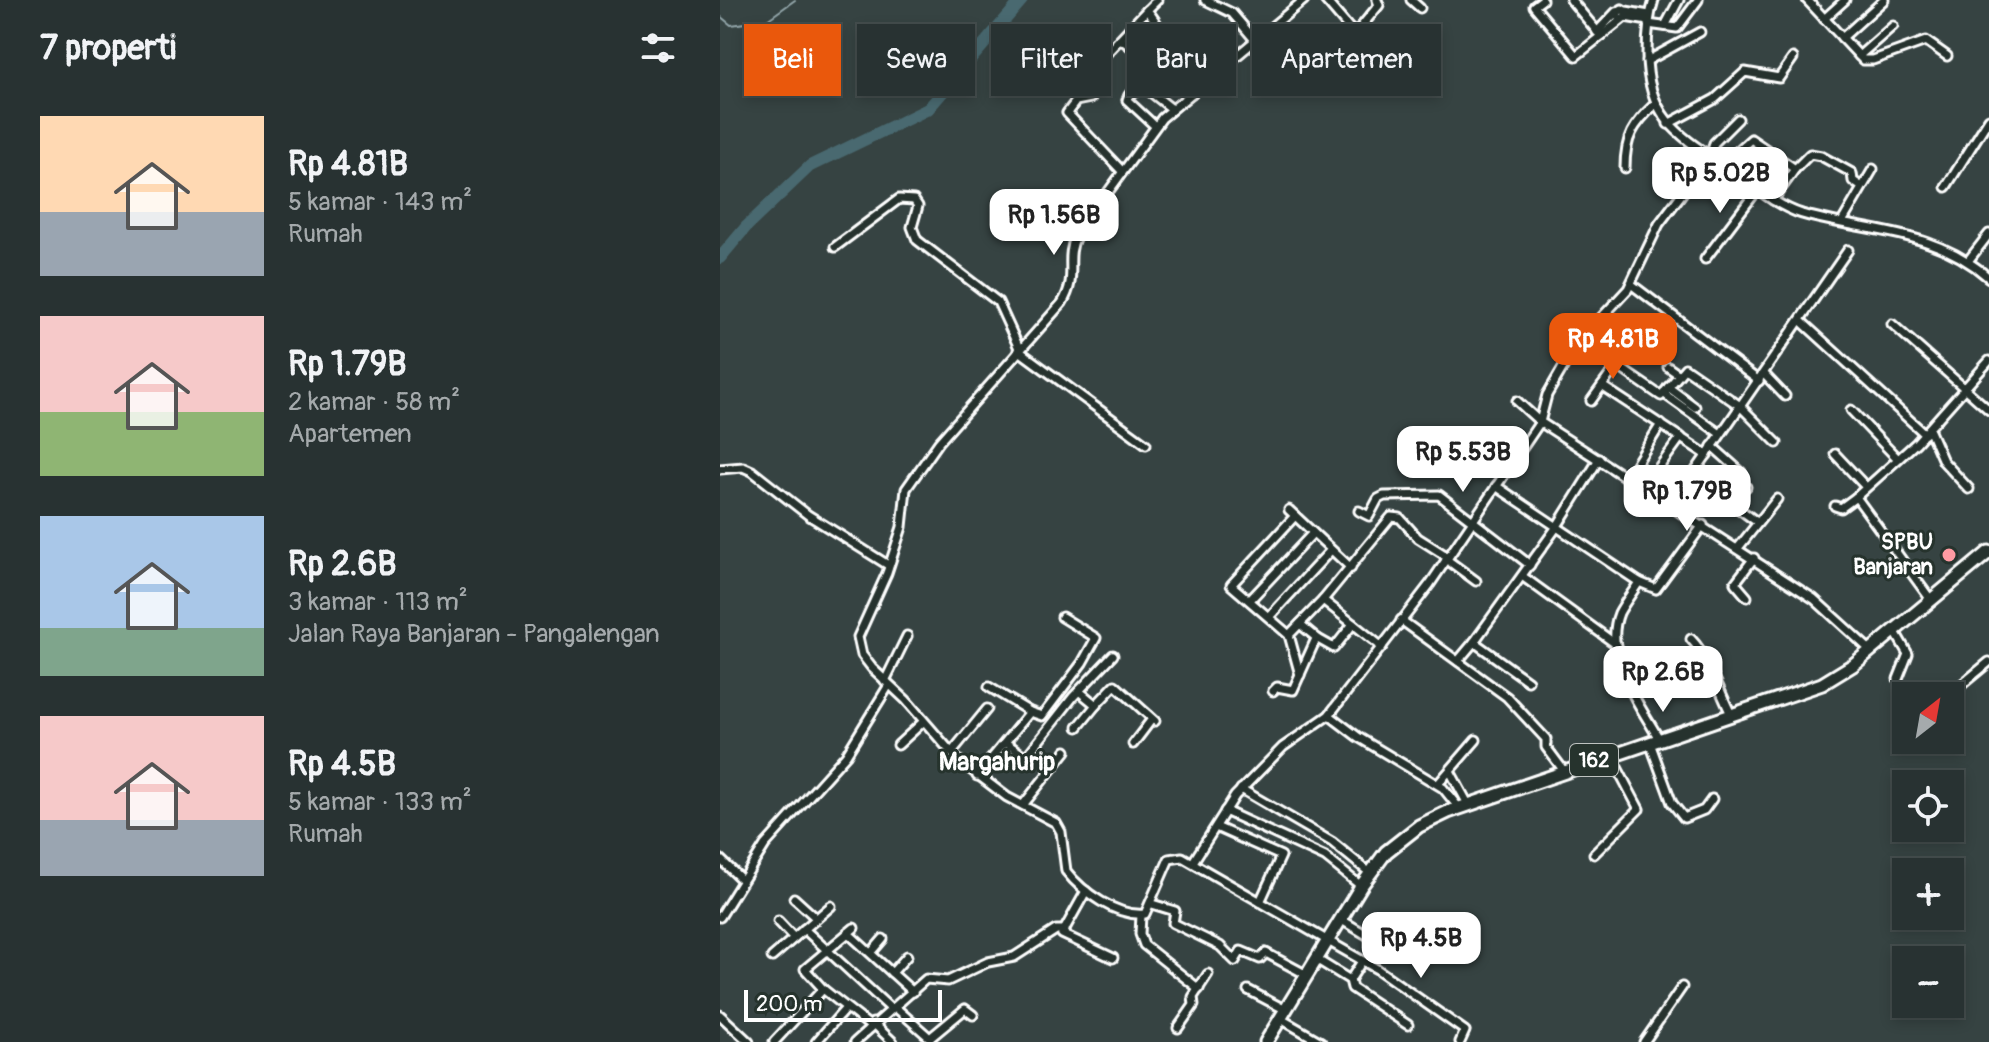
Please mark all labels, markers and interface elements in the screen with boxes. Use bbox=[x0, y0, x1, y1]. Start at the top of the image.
chip: Beli bbox=[744, 24, 841, 96]
chip: Sewa bbox=[857, 24, 975, 96]
chip: Filter bbox=[991, 24, 1111, 96]
chip: Baru bbox=[1127, 24, 1236, 96]
chip: Apartemen bbox=[1252, 24, 1441, 96]
icon: filters bbox=[636, 26, 680, 70]
text: 7 properti bbox=[40, 27, 176, 70]
text: Rp 4.81B bbox=[288, 143, 408, 186]
pin: Rp 5.02B bbox=[1637, 147, 1803, 215]
icon: home bbox=[104, 148, 200, 244]
text: Rp 5.02B bbox=[1670, 157, 1770, 189]
text: 5 kamar · 143 m² bbox=[288, 186, 472, 218]
pin: Rp 1.56B bbox=[971, 189, 1137, 257]
text: Rp 1.56B bbox=[1008, 199, 1100, 231]
text: Rumah bbox=[288, 218, 363, 250]
pin: Rp 4.81B bbox=[1530, 313, 1696, 381]
text: Rp 4.81B bbox=[1567, 323, 1659, 355]
text: Rp 1.79B bbox=[288, 343, 407, 386]
icon: home bbox=[104, 348, 200, 444]
text: 2 kamar · 58 m² bbox=[288, 386, 460, 418]
text: Apartemen bbox=[288, 418, 412, 450]
pin: Rp 5.53B bbox=[1380, 426, 1546, 494]
text: Rp 5.53B bbox=[1415, 436, 1511, 468]
pin: Rp 1.79B bbox=[1604, 465, 1770, 533]
text: Rp 1.79B bbox=[1642, 475, 1732, 507]
place label: SPBU Banjaran bbox=[1853, 528, 1933, 581]
text: Rp 2.6B bbox=[288, 543, 397, 586]
marker: SPBU Banjaran bbox=[1940, 546, 1958, 564]
icon: home bbox=[104, 548, 200, 644]
text: 3 kamar · 113 m² bbox=[288, 586, 468, 618]
text: Jalan Raya Banjaran - Pangalengan bbox=[288, 618, 660, 650]
pin: Rp 2.6B bbox=[1589, 646, 1737, 714]
text: Rp 2.6B bbox=[1621, 656, 1705, 688]
north arrow bbox=[1892, 682, 1964, 754]
map controls bbox=[1892, 682, 1964, 1018]
text: Rp 4.5B bbox=[288, 743, 396, 786]
road number: 162 bbox=[1570, 744, 1618, 776]
district label: Margahurip bbox=[939, 746, 1055, 778]
icon: home bbox=[104, 748, 200, 844]
button: locate bbox=[1892, 770, 1964, 842]
text: 5 kamar · 133 m² bbox=[288, 786, 472, 818]
text: Rumah bbox=[288, 818, 363, 850]
button: + bbox=[1892, 858, 1964, 930]
pin: Rp 4.5B bbox=[1347, 912, 1495, 980]
text: Rp 4.5B bbox=[1380, 922, 1462, 954]
button: − bbox=[1892, 946, 1964, 1018]
scale bar bbox=[744, 986, 942, 1022]
text: 200 m bbox=[756, 990, 823, 1018]

